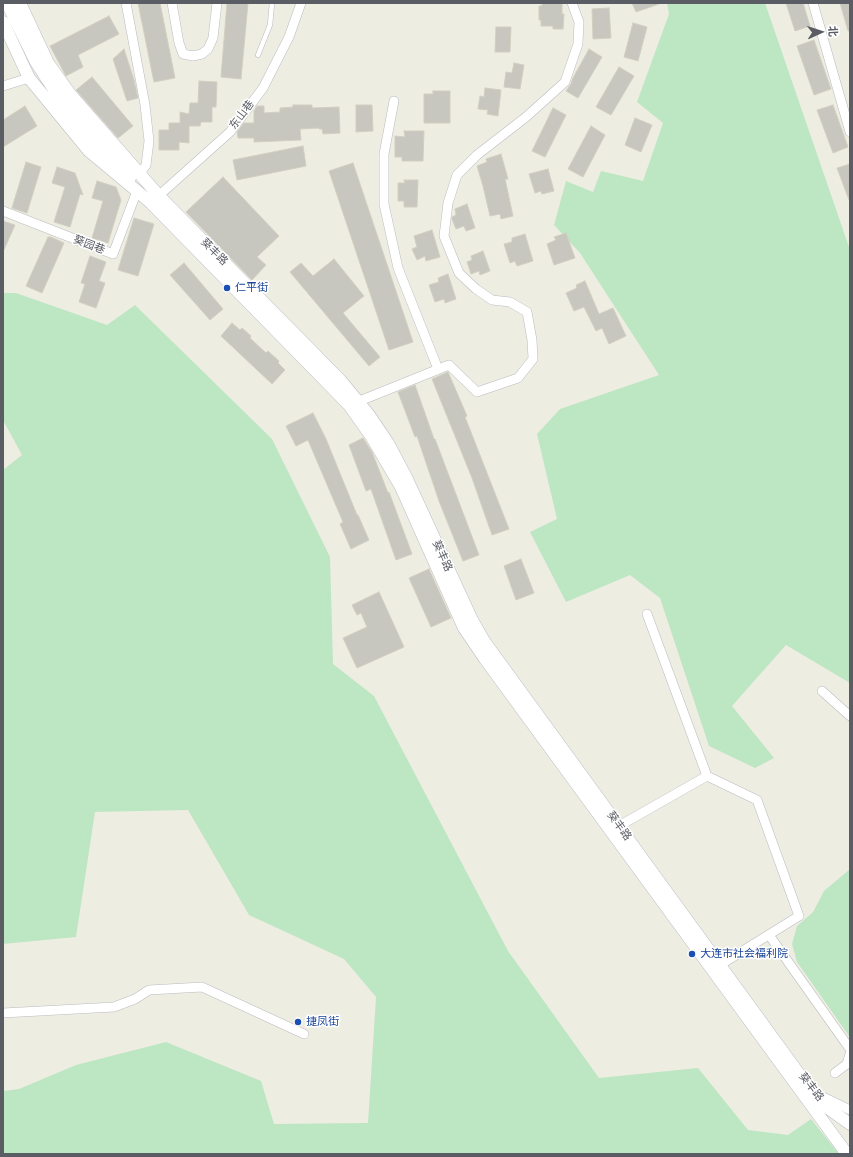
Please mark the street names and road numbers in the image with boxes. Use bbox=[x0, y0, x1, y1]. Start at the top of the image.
street label: 东山巷 bbox=[227, 98, 257, 132]
street label: 葵园巷 bbox=[71, 233, 107, 257]
street label: 葵丰路 bbox=[198, 236, 230, 268]
street label: 葵丰路 bbox=[429, 538, 455, 574]
street label: 葵丰路 bbox=[604, 809, 634, 843]
street label: 葵丰路 bbox=[796, 1070, 826, 1104]

